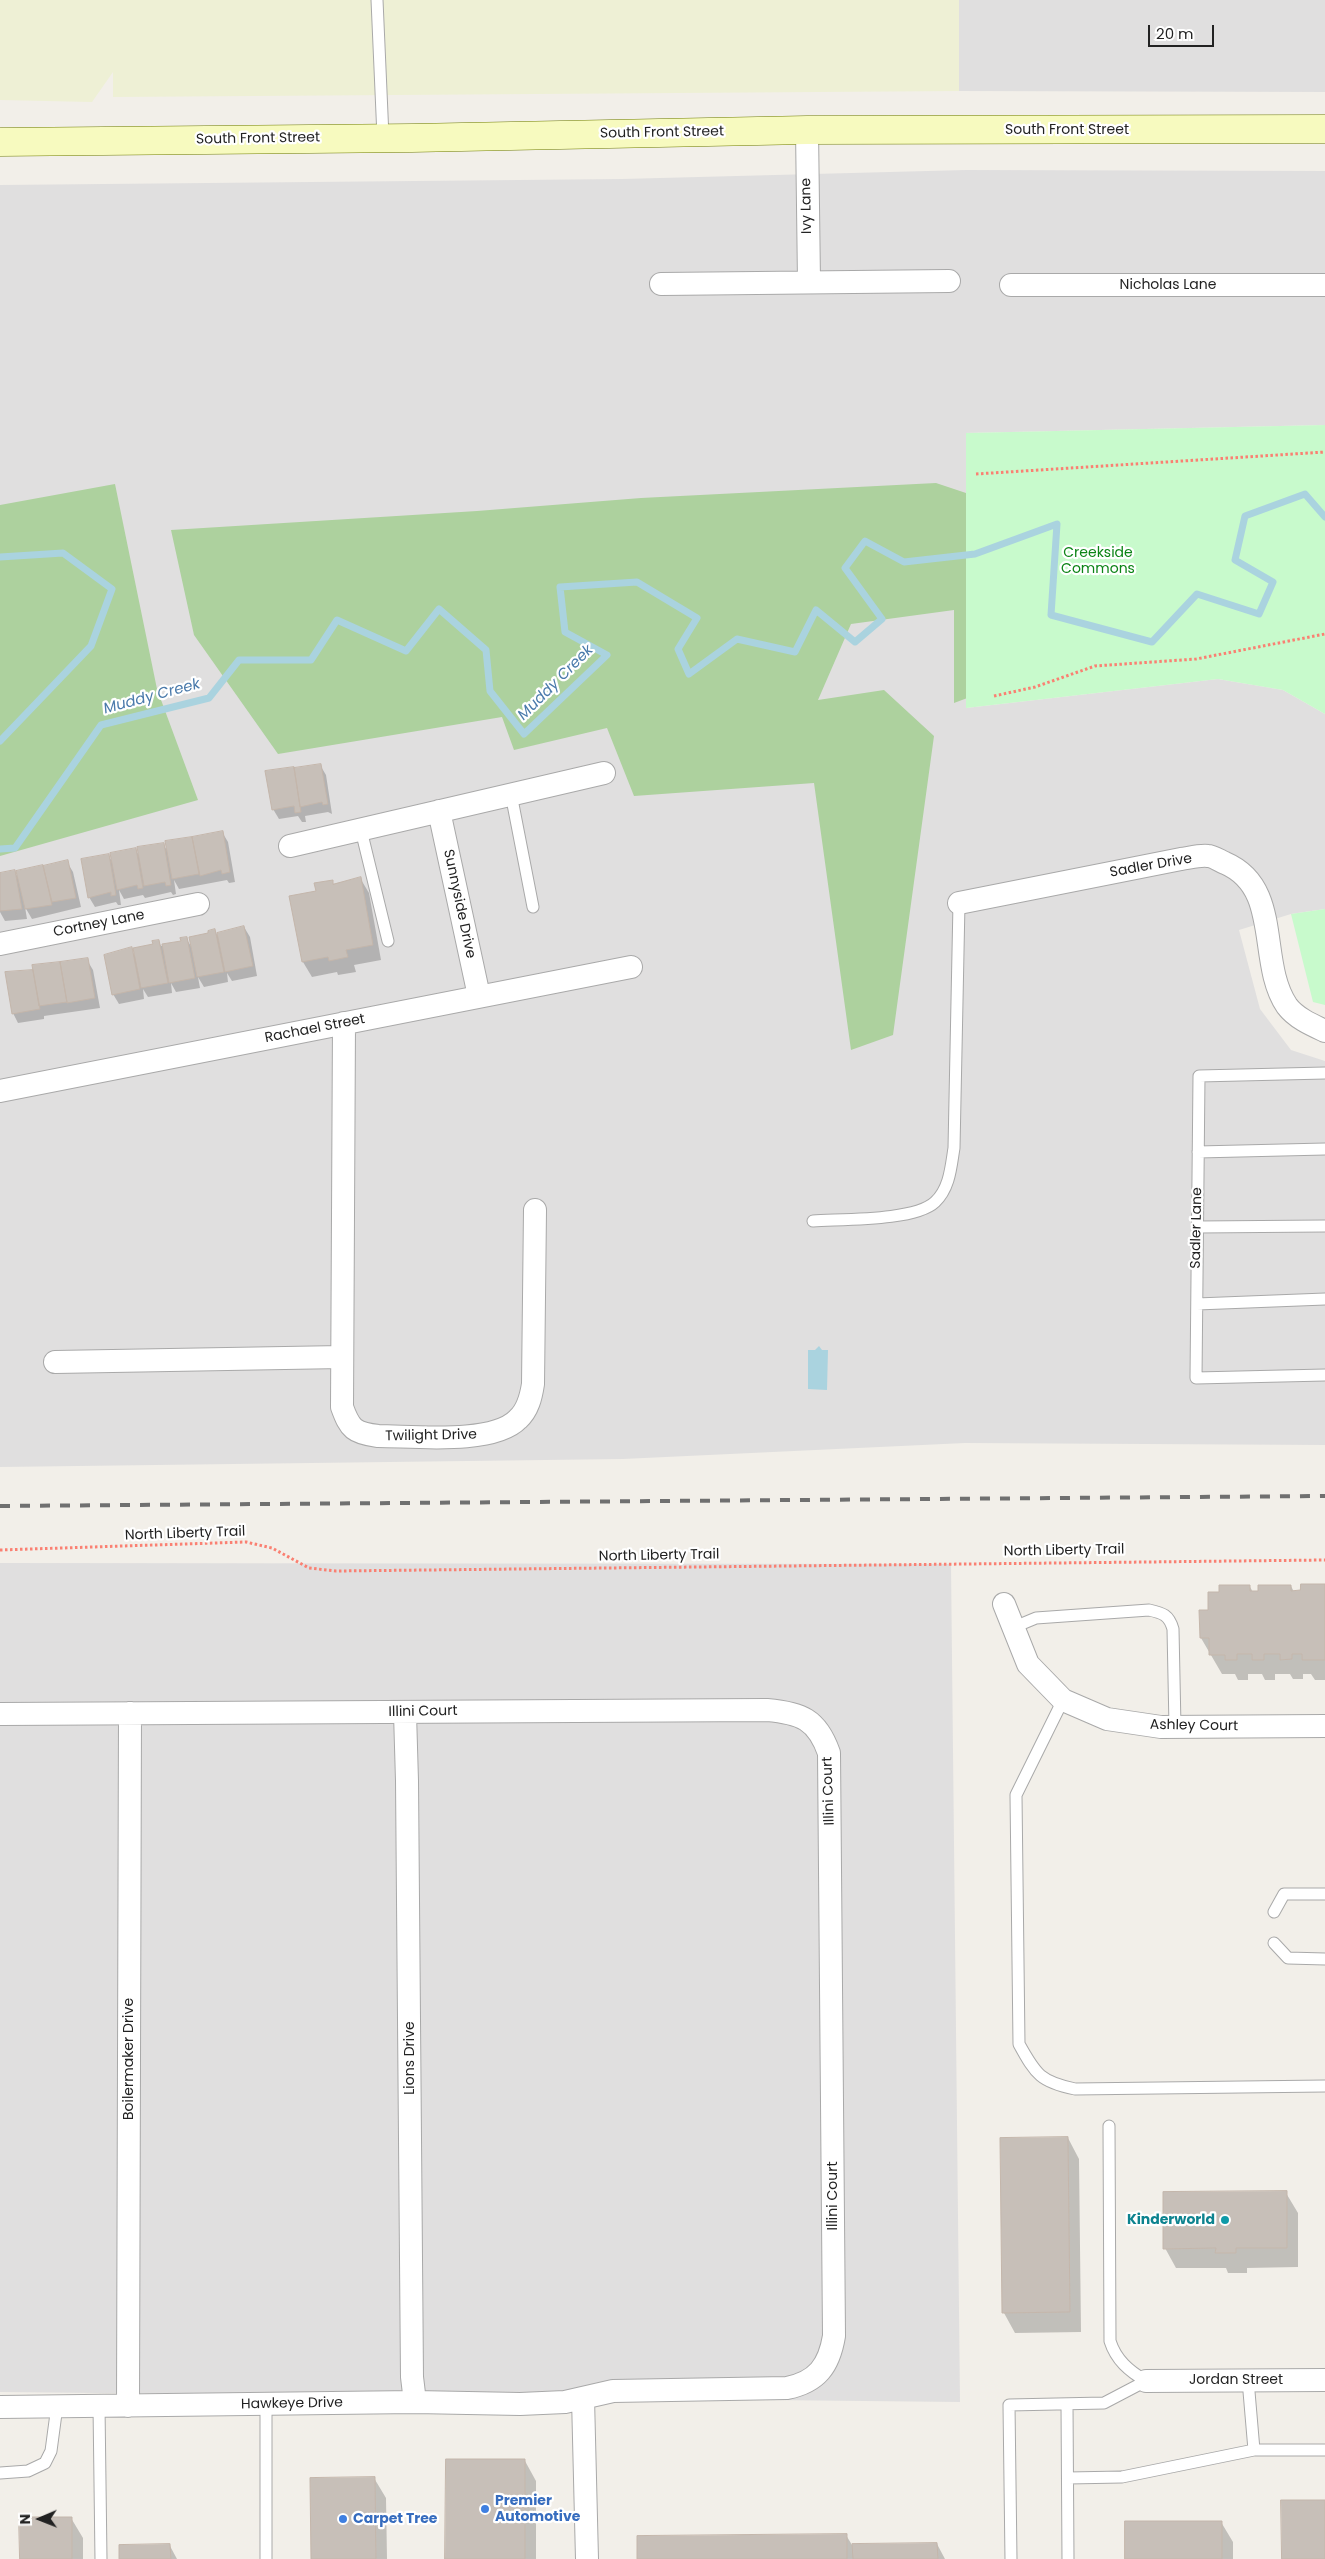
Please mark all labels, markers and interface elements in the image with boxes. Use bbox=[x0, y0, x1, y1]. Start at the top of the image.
scale bar bbox=[1150, 15, 1216, 47]
text: 20 m bbox=[1156, 23, 1194, 44]
street label: South Front Street bbox=[1005, 122, 1129, 138]
street label: South Front Street bbox=[600, 124, 724, 142]
street label: South Front Street bbox=[196, 130, 320, 148]
street label: Ivy Lane bbox=[798, 178, 816, 234]
street label: Nicholas Lane bbox=[1120, 277, 1216, 293]
park label: Creekside Commons bbox=[1061, 545, 1135, 578]
water label: Muddy Creek bbox=[515, 642, 597, 724]
water label: Muddy Creek bbox=[102, 675, 202, 719]
street label: Sunnyside Drive bbox=[439, 848, 479, 960]
street label: Sadler Drive bbox=[1109, 850, 1193, 882]
street label: Cortney Lane bbox=[52, 907, 146, 941]
street label: Rachael Street bbox=[263, 1011, 367, 1047]
street label: Sadler Lane bbox=[1188, 1187, 1206, 1269]
street label: Twilight Drive bbox=[385, 1427, 477, 1445]
street label: North Liberty Trail bbox=[124, 1524, 246, 1544]
street label: North Liberty Trail bbox=[1004, 1542, 1124, 1560]
street label: North Liberty Trail bbox=[599, 1547, 719, 1565]
street label: Illini Court bbox=[388, 1703, 458, 1721]
street label: Ashley Court bbox=[1150, 1717, 1238, 1735]
street label: Illini Court bbox=[819, 1756, 839, 1826]
street label: Boilermaker Drive bbox=[121, 1998, 137, 2120]
street label: Lions Drive bbox=[402, 2021, 418, 2095]
street label: Illini Court bbox=[825, 2162, 841, 2230]
place label: Kinderworld bbox=[1127, 2212, 1215, 2228]
marker: Kinderworld bbox=[1219, 2214, 1231, 2226]
street label: Jordan Street bbox=[1189, 2372, 1283, 2388]
street label: Hawkeye Drive bbox=[241, 2395, 343, 2413]
place label: Premier Automotive bbox=[495, 2493, 580, 2526]
north arrow bbox=[15, 2494, 65, 2544]
marker: Premier Automotive bbox=[479, 2503, 491, 2515]
place label: Carpet Tree bbox=[353, 2511, 437, 2527]
marker: Carpet Tree bbox=[337, 2513, 349, 2525]
text: N bbox=[15, 2514, 35, 2525]

